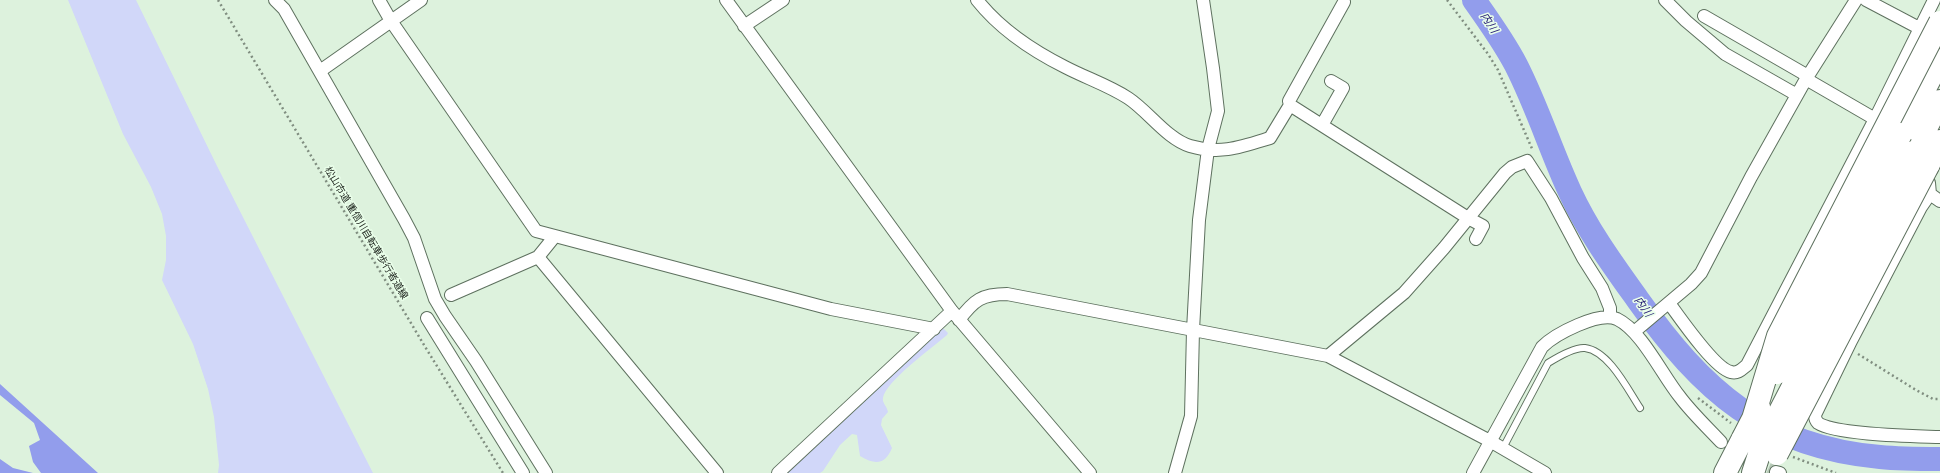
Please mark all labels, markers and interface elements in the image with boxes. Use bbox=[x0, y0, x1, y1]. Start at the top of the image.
water label: 内川 bbox=[1477, 10, 1501, 36]
street label: 松山市道 重信川自転車歩行者道線 bbox=[322, 165, 410, 301]
water label: 内川 bbox=[1631, 294, 1655, 320]

